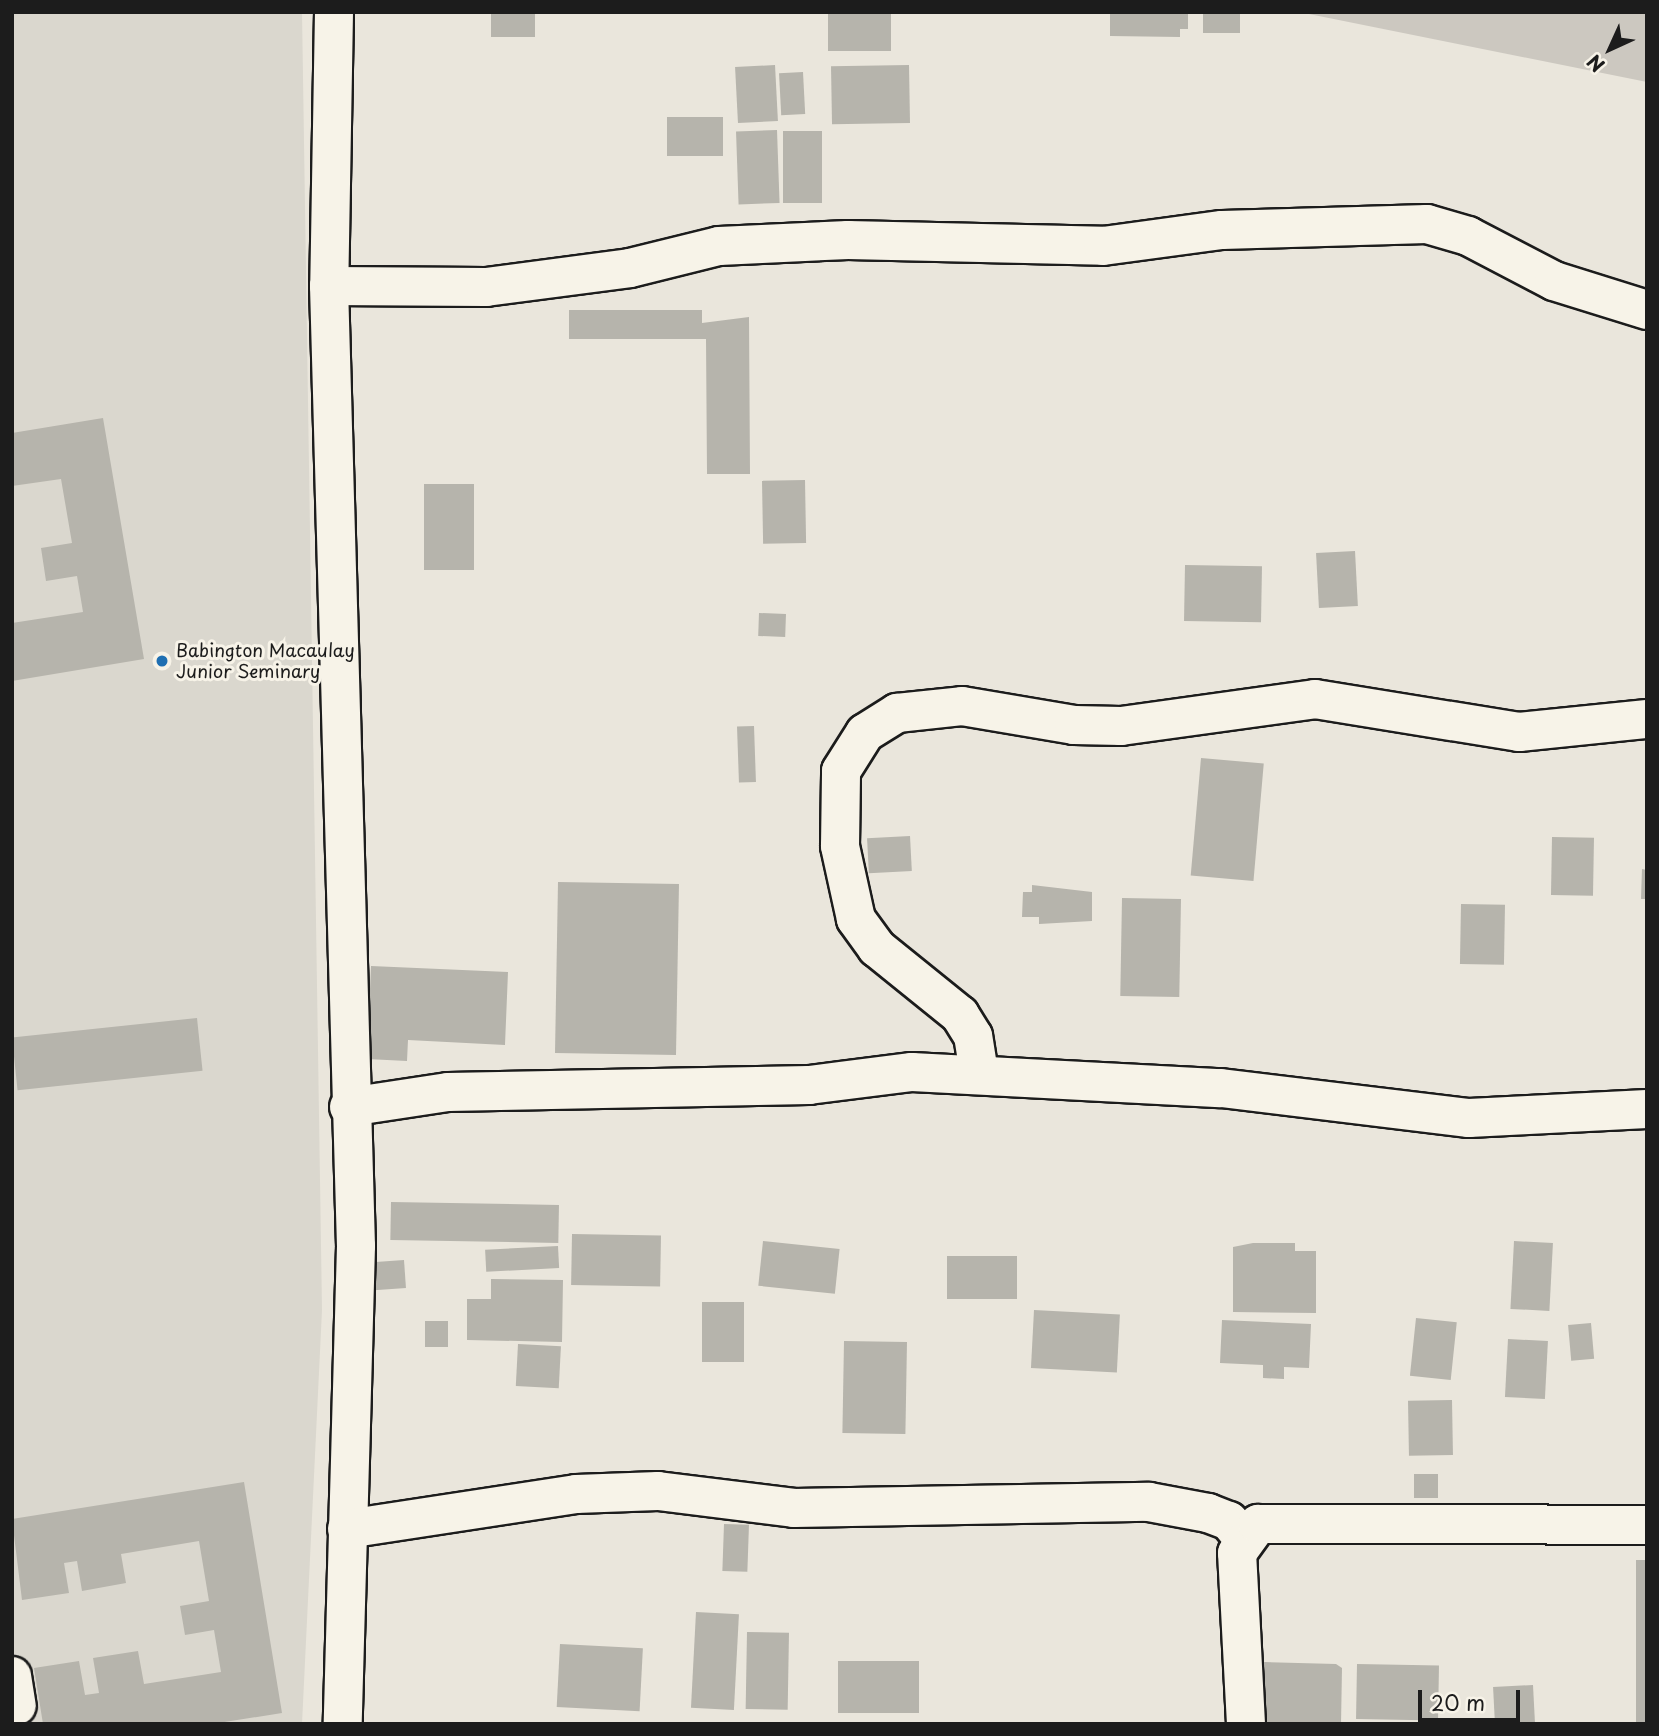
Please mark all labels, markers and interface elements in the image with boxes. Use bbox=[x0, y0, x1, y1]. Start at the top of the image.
north arrow bbox=[1575, 14, 1645, 84]
text: N bbox=[1580, 49, 1610, 79]
place label: Babington Macaulay Junior Seminary bbox=[176, 640, 356, 682]
marker: Babington Macaulay Junior Seminary bbox=[154, 653, 170, 669]
scale bar bbox=[1421, 1676, 1522, 1720]
text: 20 m bbox=[1431, 1686, 1485, 1718]

